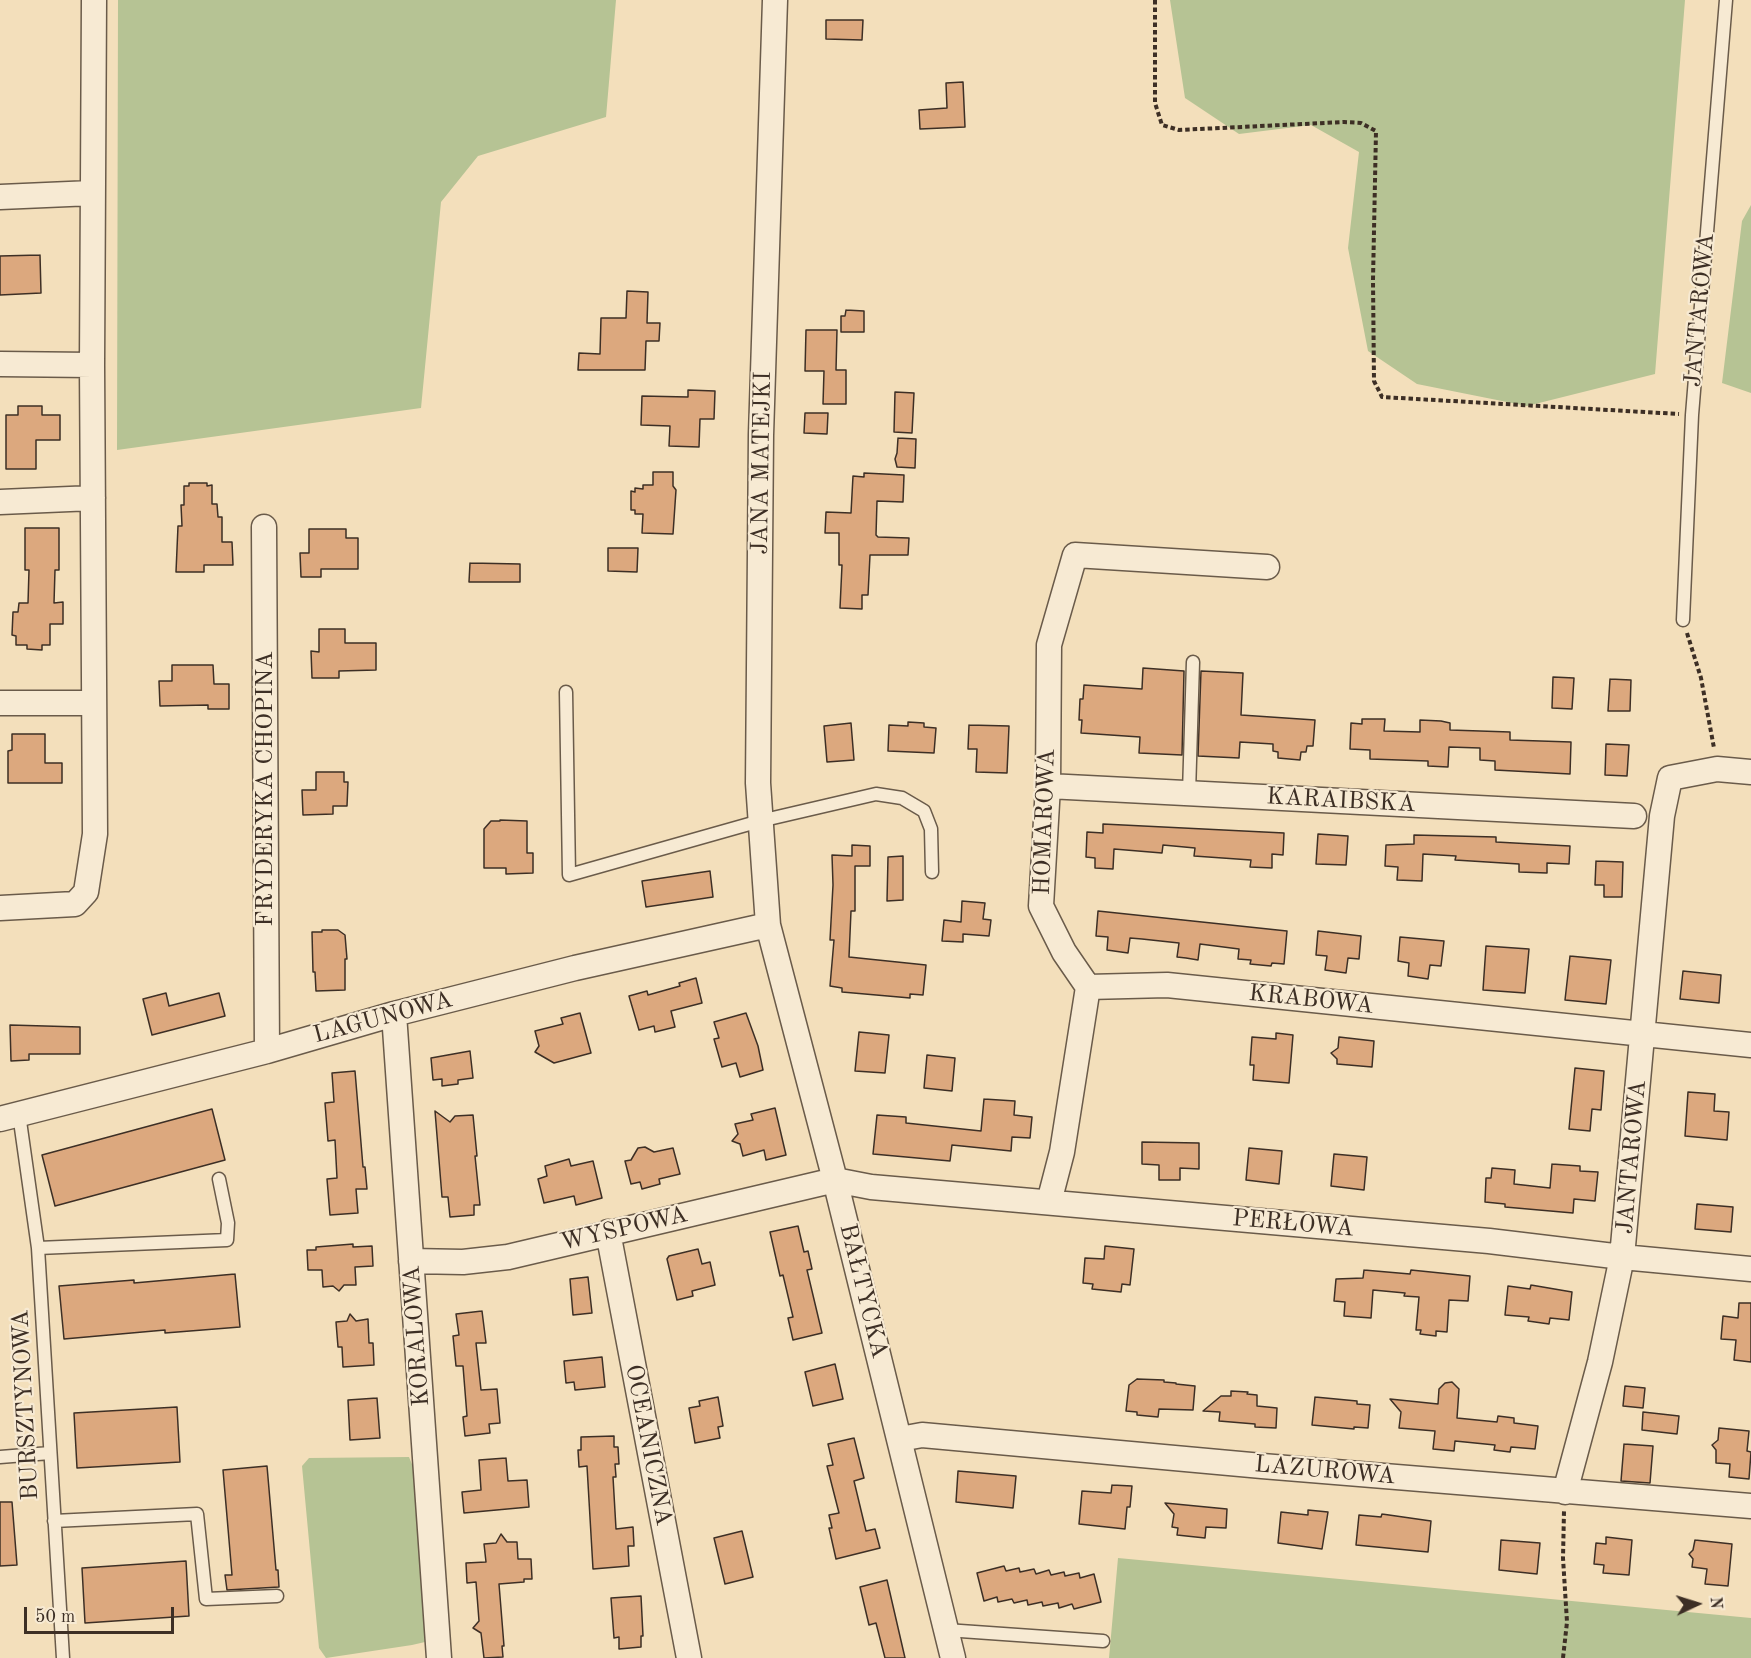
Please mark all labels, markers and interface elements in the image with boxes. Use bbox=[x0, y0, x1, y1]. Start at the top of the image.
street label: JANTAROWA bbox=[1679, 232, 1721, 388]
street label: JANA MATEJKI bbox=[746, 371, 778, 555]
street label: FRYDERYKA CHOPINA bbox=[252, 651, 280, 927]
street label: HOMAROWA bbox=[1028, 748, 1062, 896]
street label: KARAIBSKA bbox=[1266, 783, 1416, 819]
street label: KRABOWA bbox=[1247, 979, 1375, 1021]
street label: LAGUNOWA bbox=[310, 986, 456, 1050]
street label: JANTAROWA bbox=[1611, 1079, 1653, 1235]
street label: WYSPOWA bbox=[558, 1200, 690, 1258]
street label: PERŁOWA bbox=[1231, 1204, 1355, 1244]
street label: BAŁTYCKA bbox=[832, 1221, 894, 1361]
street label: KORALOWA bbox=[398, 1265, 436, 1407]
street label: BURSZTYNOWA bbox=[7, 1309, 45, 1501]
street label: OCEANICZNA bbox=[618, 1362, 678, 1528]
street label: LAZUROWA bbox=[1253, 1450, 1397, 1492]
north arrow bbox=[1667, 1574, 1727, 1634]
scale bar bbox=[27, 1595, 177, 1633]
text: N bbox=[1707, 1596, 1723, 1609]
text: 50 m bbox=[35, 1608, 75, 1626]

